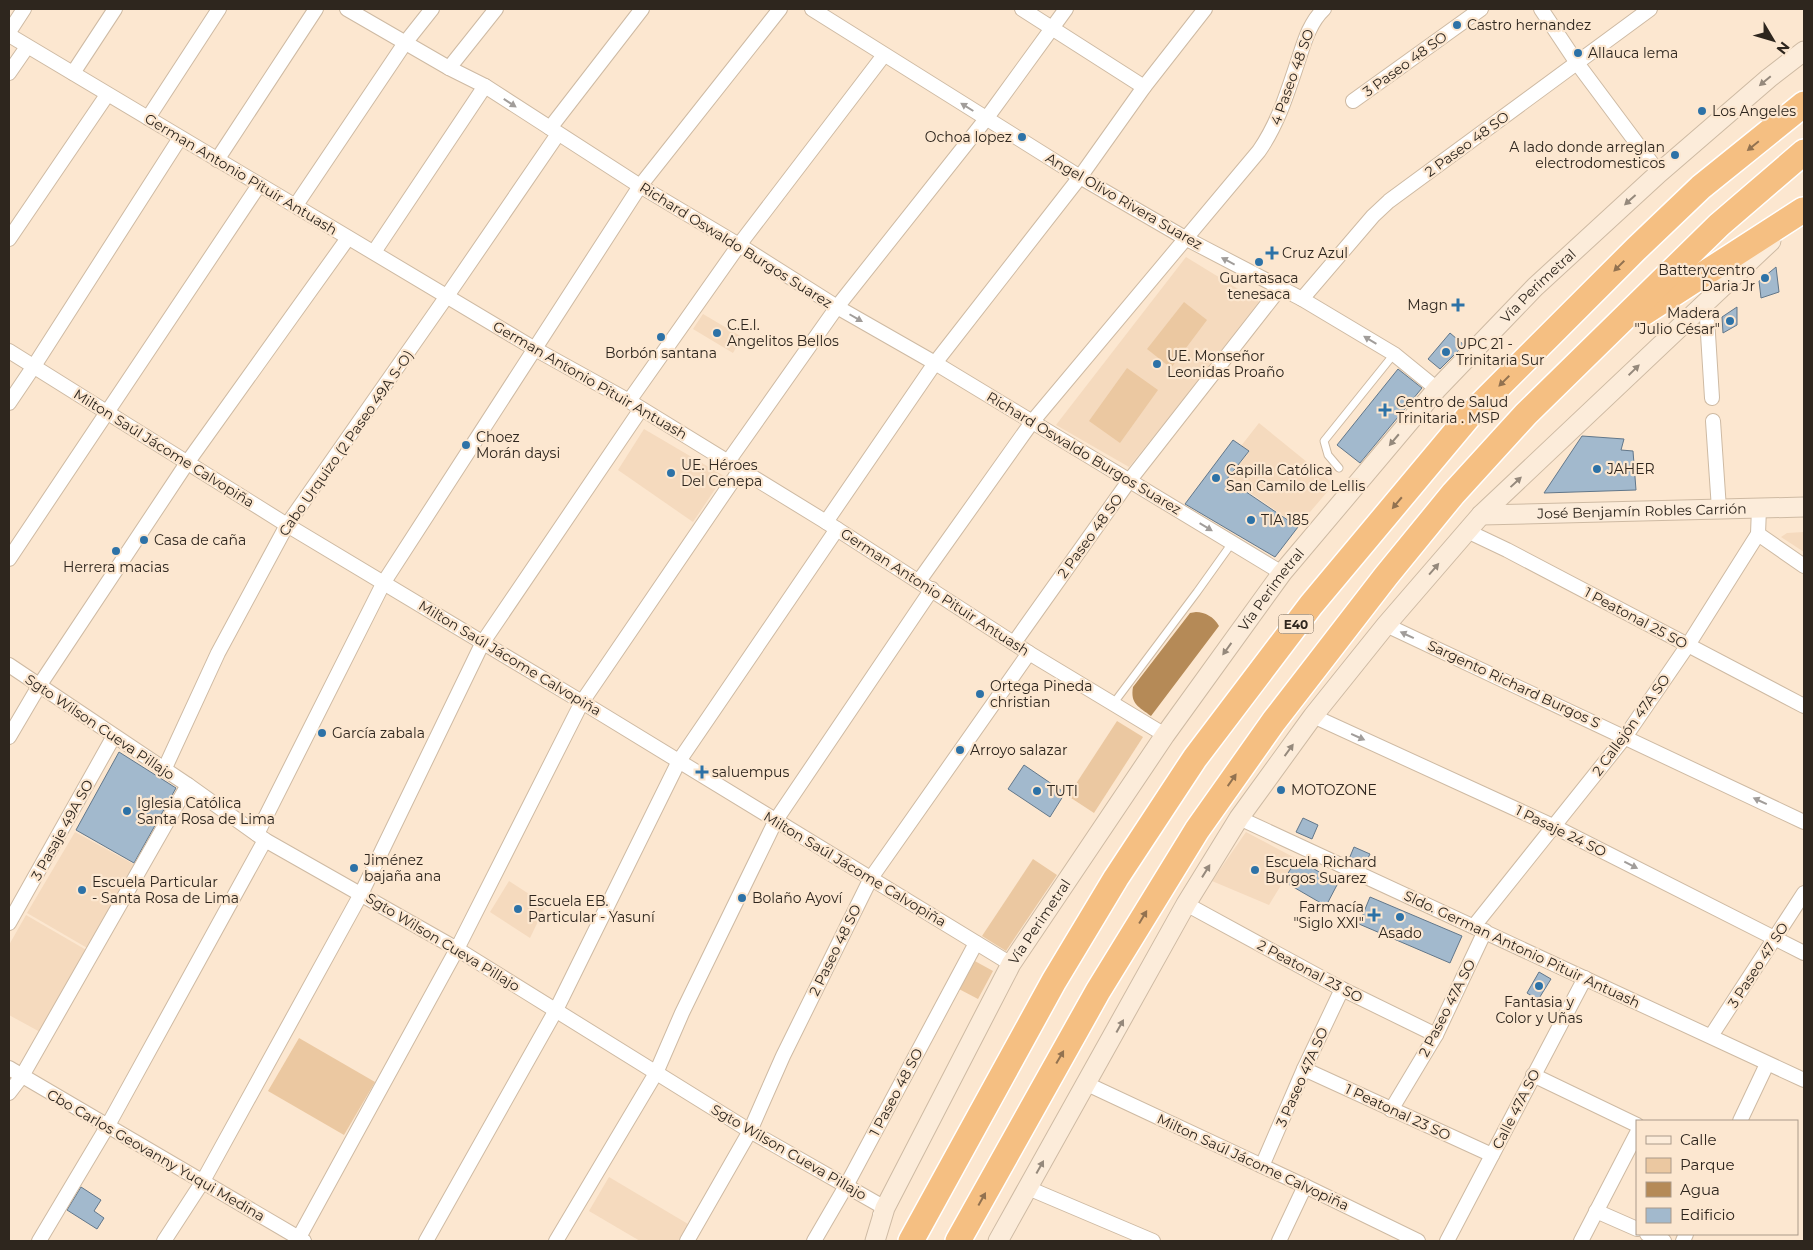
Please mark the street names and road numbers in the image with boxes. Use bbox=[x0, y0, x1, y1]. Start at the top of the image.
street label: 4 Paseo 48 SO bbox=[1266, 26, 1318, 128]
street label: 3 Paseo 48 SO bbox=[1359, 27, 1451, 101]
street label: 2 Paseo 48 SO bbox=[1421, 107, 1513, 181]
street label: German Antonio Pituir Antuash bbox=[141, 109, 341, 239]
street label: Angel Olivo Rivera Suarez bbox=[1042, 149, 1206, 253]
street label: Richard Oswaldo Burgos Suarez bbox=[636, 178, 836, 312]
street label: Vía Perimetral bbox=[1496, 245, 1580, 327]
street label: German Antonio Pituir Antuash bbox=[490, 317, 690, 443]
street label: Cabo Urquizo (2 Paseo 49A S-O) bbox=[275, 347, 417, 539]
street label: Milton Saúl Jácome Calvopiña bbox=[70, 385, 258, 511]
street label: Richard Oswaldo Burgos Suarez bbox=[983, 388, 1185, 518]
street label: 2 Paseo 48 SO bbox=[1053, 490, 1127, 582]
street label: José Benjamín Robles Carrión bbox=[1536, 499, 1747, 523]
street label: German Antonio Pituir Antuash bbox=[837, 524, 1033, 660]
street label: Vía Perimetral bbox=[1234, 545, 1308, 635]
street label: 1 Peatonal 25 SO bbox=[1581, 583, 1691, 653]
street label: Milton Saúl Jácome Calvopiña bbox=[416, 596, 604, 720]
road number: E40 bbox=[1278, 614, 1314, 634]
street label: Sargento Richard Burgos S bbox=[1425, 636, 1603, 732]
street label: Sgto Wilson Cueva Pillajo bbox=[22, 670, 178, 784]
street label: 2 Callejón 47A SO bbox=[1588, 670, 1674, 779]
street label: 3 Pasaje 49A SO bbox=[27, 776, 97, 883]
street label: 1 Pasaje 24 SO bbox=[1513, 801, 1610, 861]
street label: Milton Saúl Jácome Calvopiña bbox=[761, 807, 949, 931]
street label: Vía Perimetral bbox=[1004, 876, 1074, 968]
street label: Sldo. German Antonio Pituir Antuash bbox=[1401, 886, 1643, 1012]
street label: Sgto Wilson Cueva Pillajo bbox=[363, 889, 523, 995]
street label: 2 Paseo 48 SO bbox=[805, 901, 865, 999]
street label: 3 Paseo 47 SO bbox=[1724, 919, 1792, 1011]
street label: 2 Peatonal 23 SO bbox=[1254, 936, 1366, 1007]
street label: 2 Paseo 47A SO bbox=[1415, 956, 1480, 1060]
street label: 3 Paseo 47A SO bbox=[1272, 1024, 1332, 1130]
street label: 1 Paseo 48 SO bbox=[865, 1045, 927, 1139]
street label: Calle 47A SO bbox=[1488, 1066, 1544, 1152]
street label: 1 Peatonal 23 SO bbox=[1342, 1080, 1454, 1144]
street label: Cbo Carlos Geovanny Yuqui Medina bbox=[44, 1085, 268, 1225]
street label: Sgto Wilson Cueva Pillajo bbox=[708, 1100, 870, 1204]
street label: Milton Saúl Jácome Calvopiña bbox=[1154, 1110, 1352, 1214]

